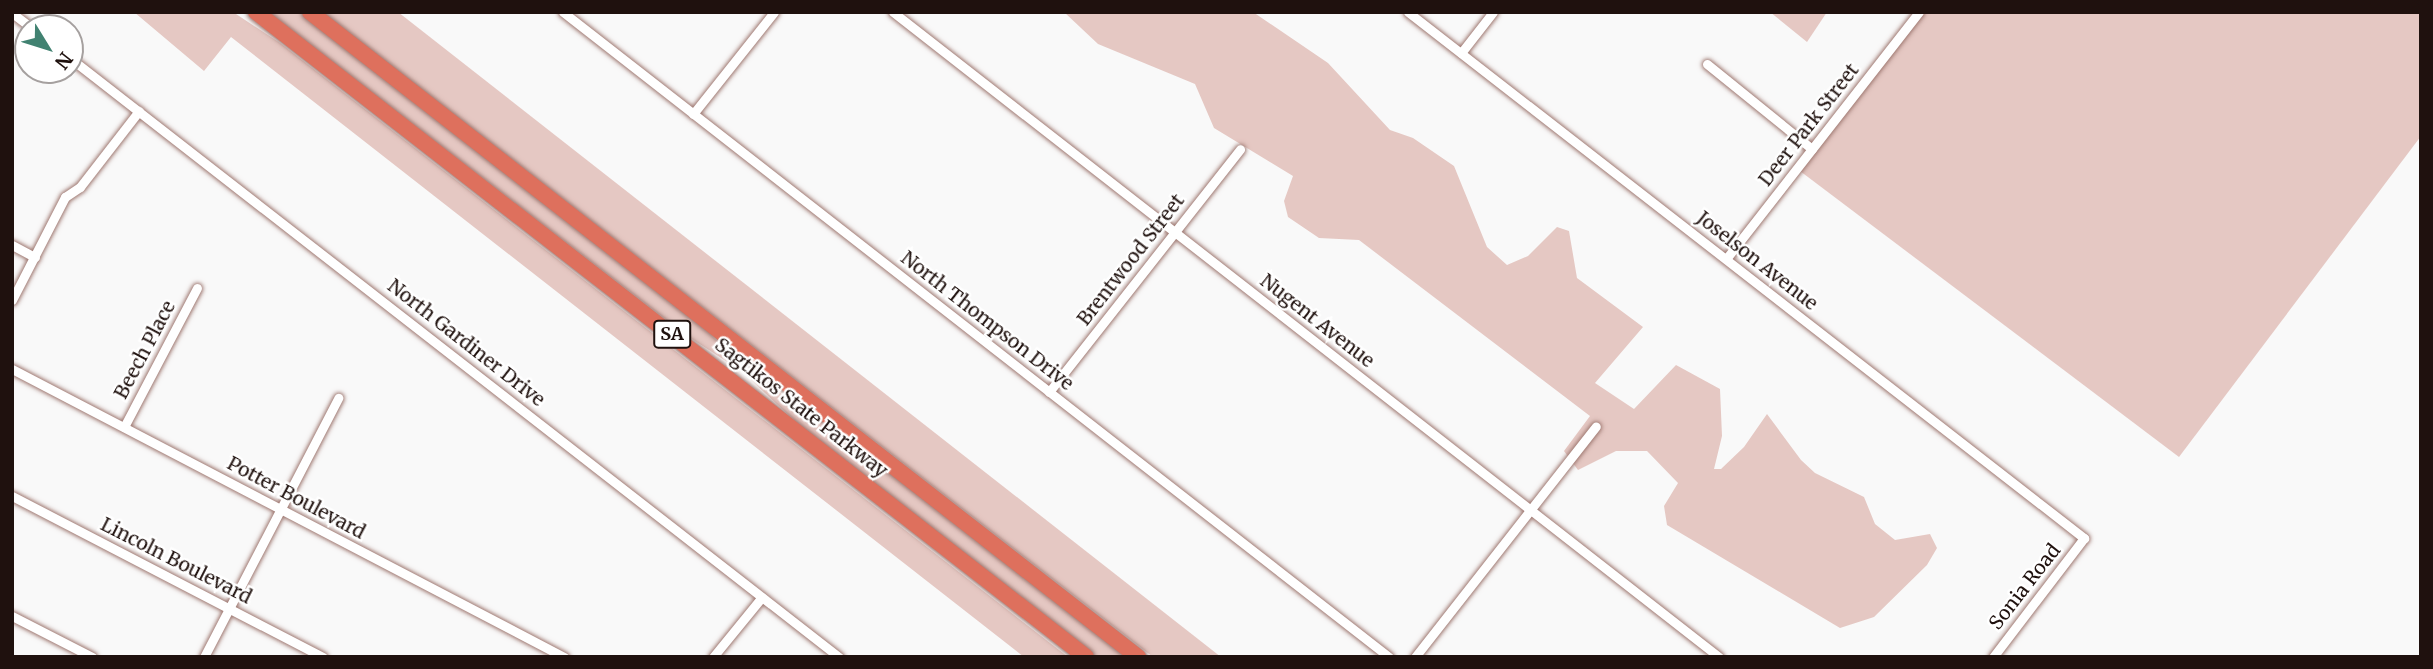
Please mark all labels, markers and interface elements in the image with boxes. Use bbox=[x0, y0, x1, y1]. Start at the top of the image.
north arrow bbox=[14, 14, 84, 84]
text: N bbox=[50, 47, 78, 74]
street label: Deer Park Street bbox=[1754, 59, 1864, 191]
street label: Brentwood Street bbox=[1073, 190, 1189, 330]
street label: Joselson Avenue bbox=[1692, 207, 1822, 315]
street label: North Thompson Drive bbox=[896, 247, 1078, 395]
street label: Nugent Avenue bbox=[1256, 270, 1378, 372]
street label: North Gardiner Drive bbox=[383, 275, 549, 411]
street label: Beech Place bbox=[110, 297, 180, 403]
road number: SA bbox=[653, 320, 691, 348]
street label: Sagtikos State Parkway bbox=[710, 333, 892, 483]
street label: Potter Boulevard bbox=[223, 452, 369, 544]
street label: Lincoln Boulevard bbox=[97, 513, 255, 609]
street label: Sonia Road bbox=[1985, 540, 2065, 634]

